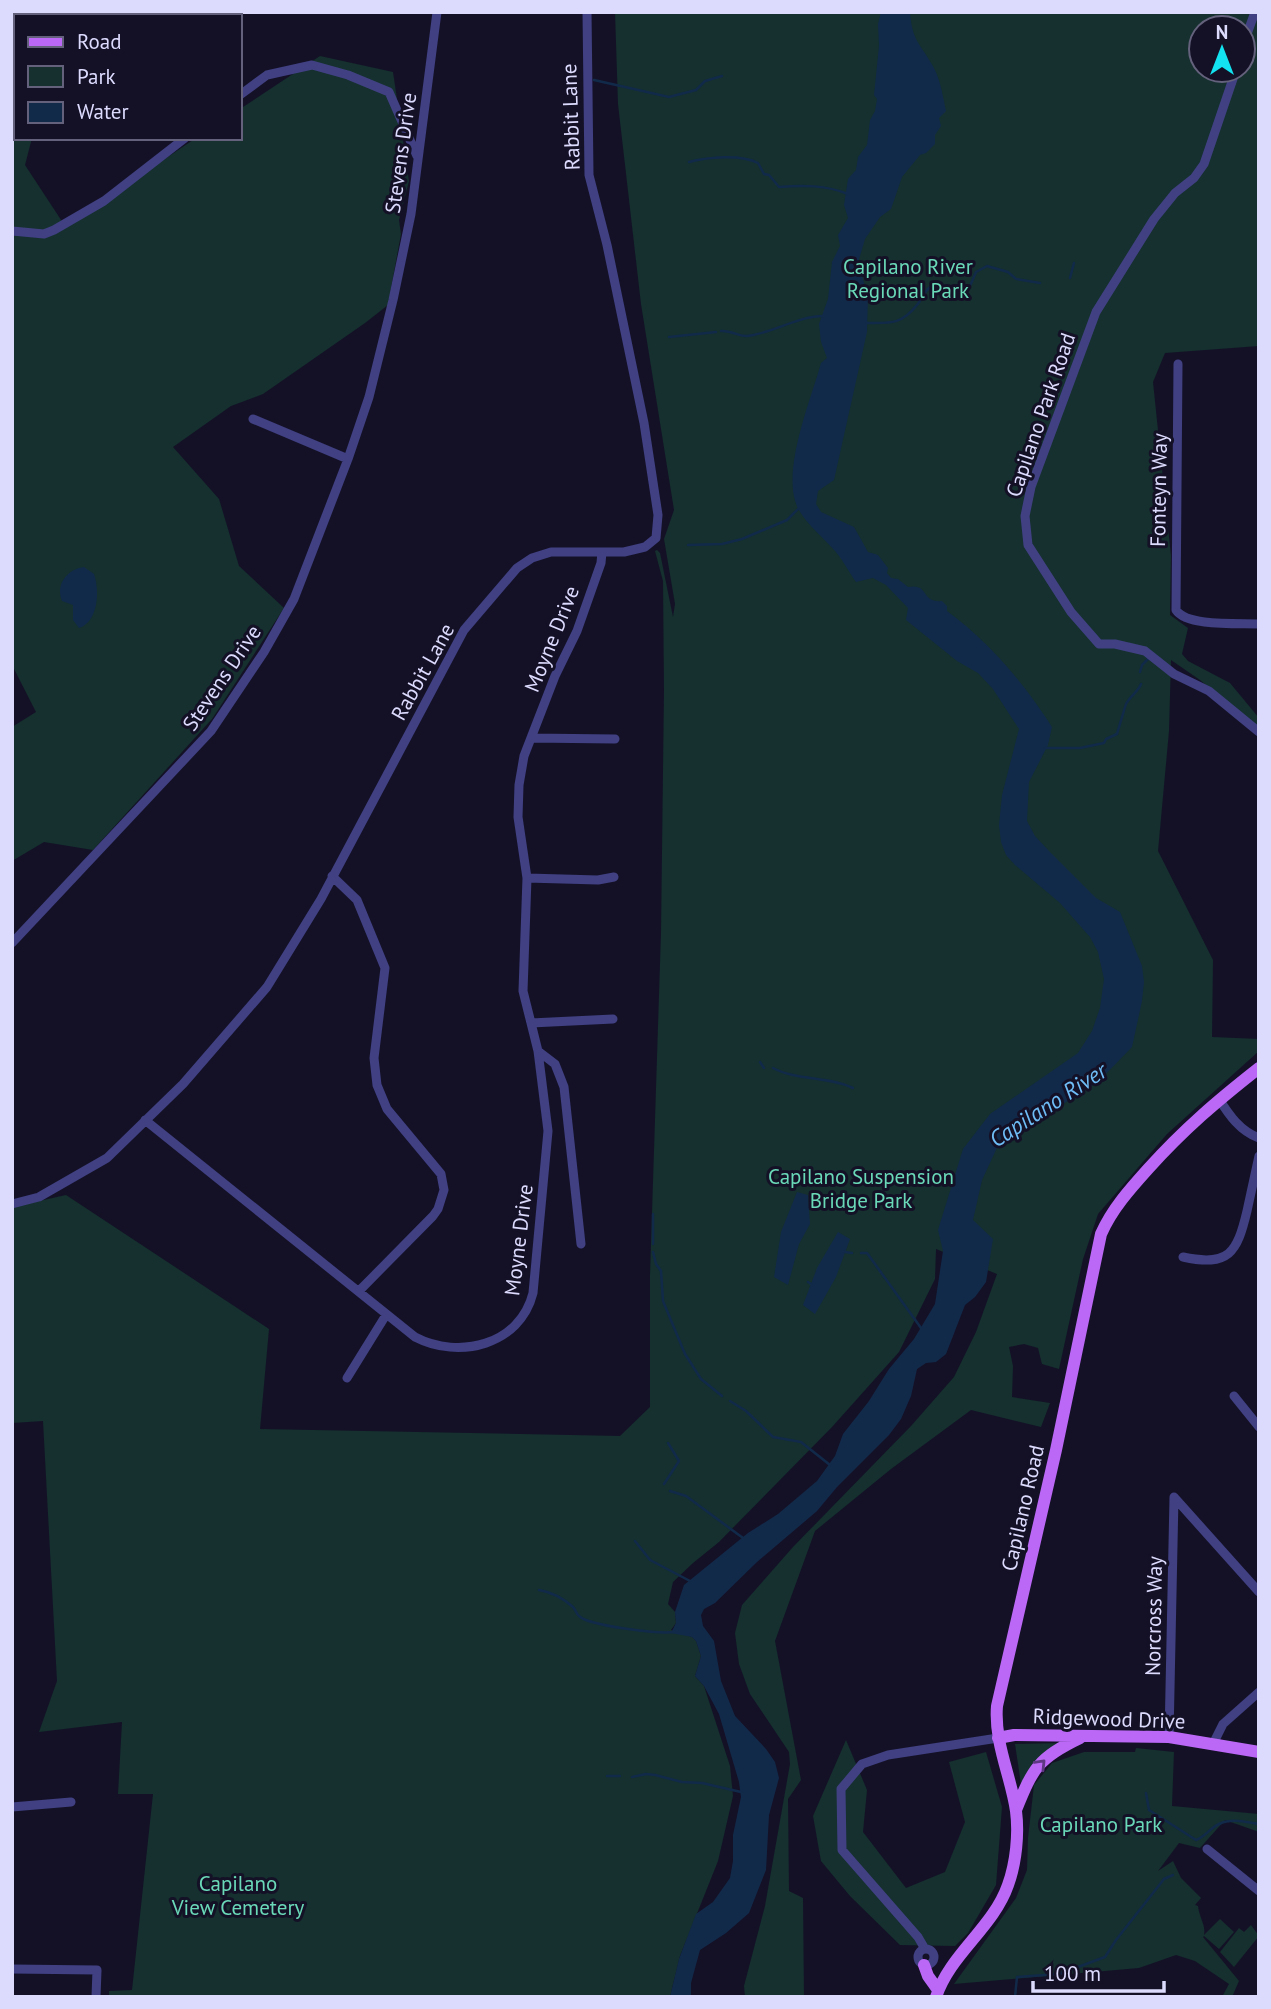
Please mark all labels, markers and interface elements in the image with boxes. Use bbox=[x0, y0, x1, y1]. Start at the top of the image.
legend bbox=[14, 14, 242, 140]
north arrow bbox=[1187, 14, 1257, 84]
text: N bbox=[1216, 20, 1228, 44]
text: Road bbox=[77, 28, 121, 55]
text: Park bbox=[77, 63, 116, 90]
street label: Rabbit Lane bbox=[555, 63, 586, 171]
street label: Stevens Drive bbox=[379, 91, 422, 215]
text: Water bbox=[77, 98, 129, 125]
park label: Capilano River Regional Park bbox=[843, 253, 973, 304]
street label: Capilano Park Road bbox=[1000, 329, 1081, 501]
street label: Fonteyn Way bbox=[1144, 433, 1173, 547]
street label: Moyne Drive bbox=[518, 582, 585, 696]
street label: Rabbit Lane bbox=[385, 619, 460, 725]
street label: Stevens Drive bbox=[176, 620, 267, 736]
water label: Capilano River bbox=[984, 1055, 1113, 1153]
park label: Capilano Suspension Bridge Park bbox=[768, 1163, 954, 1214]
street label: Moyne Drive bbox=[498, 1183, 539, 1297]
street label: Capilano Road bbox=[995, 1442, 1050, 1573]
street label: Norcross Way bbox=[1139, 1556, 1168, 1676]
street label: Ridgewood Drive bbox=[1032, 1702, 1186, 1735]
one-way arrow bbox=[1032, 1759, 1045, 1772]
park label: Capilano Park bbox=[1040, 1811, 1162, 1838]
park label: Capilano View Cemetery bbox=[171, 1870, 305, 1921]
scale bar bbox=[1033, 1950, 1164, 1994]
text: 100 m bbox=[1044, 1960, 1101, 1987]

